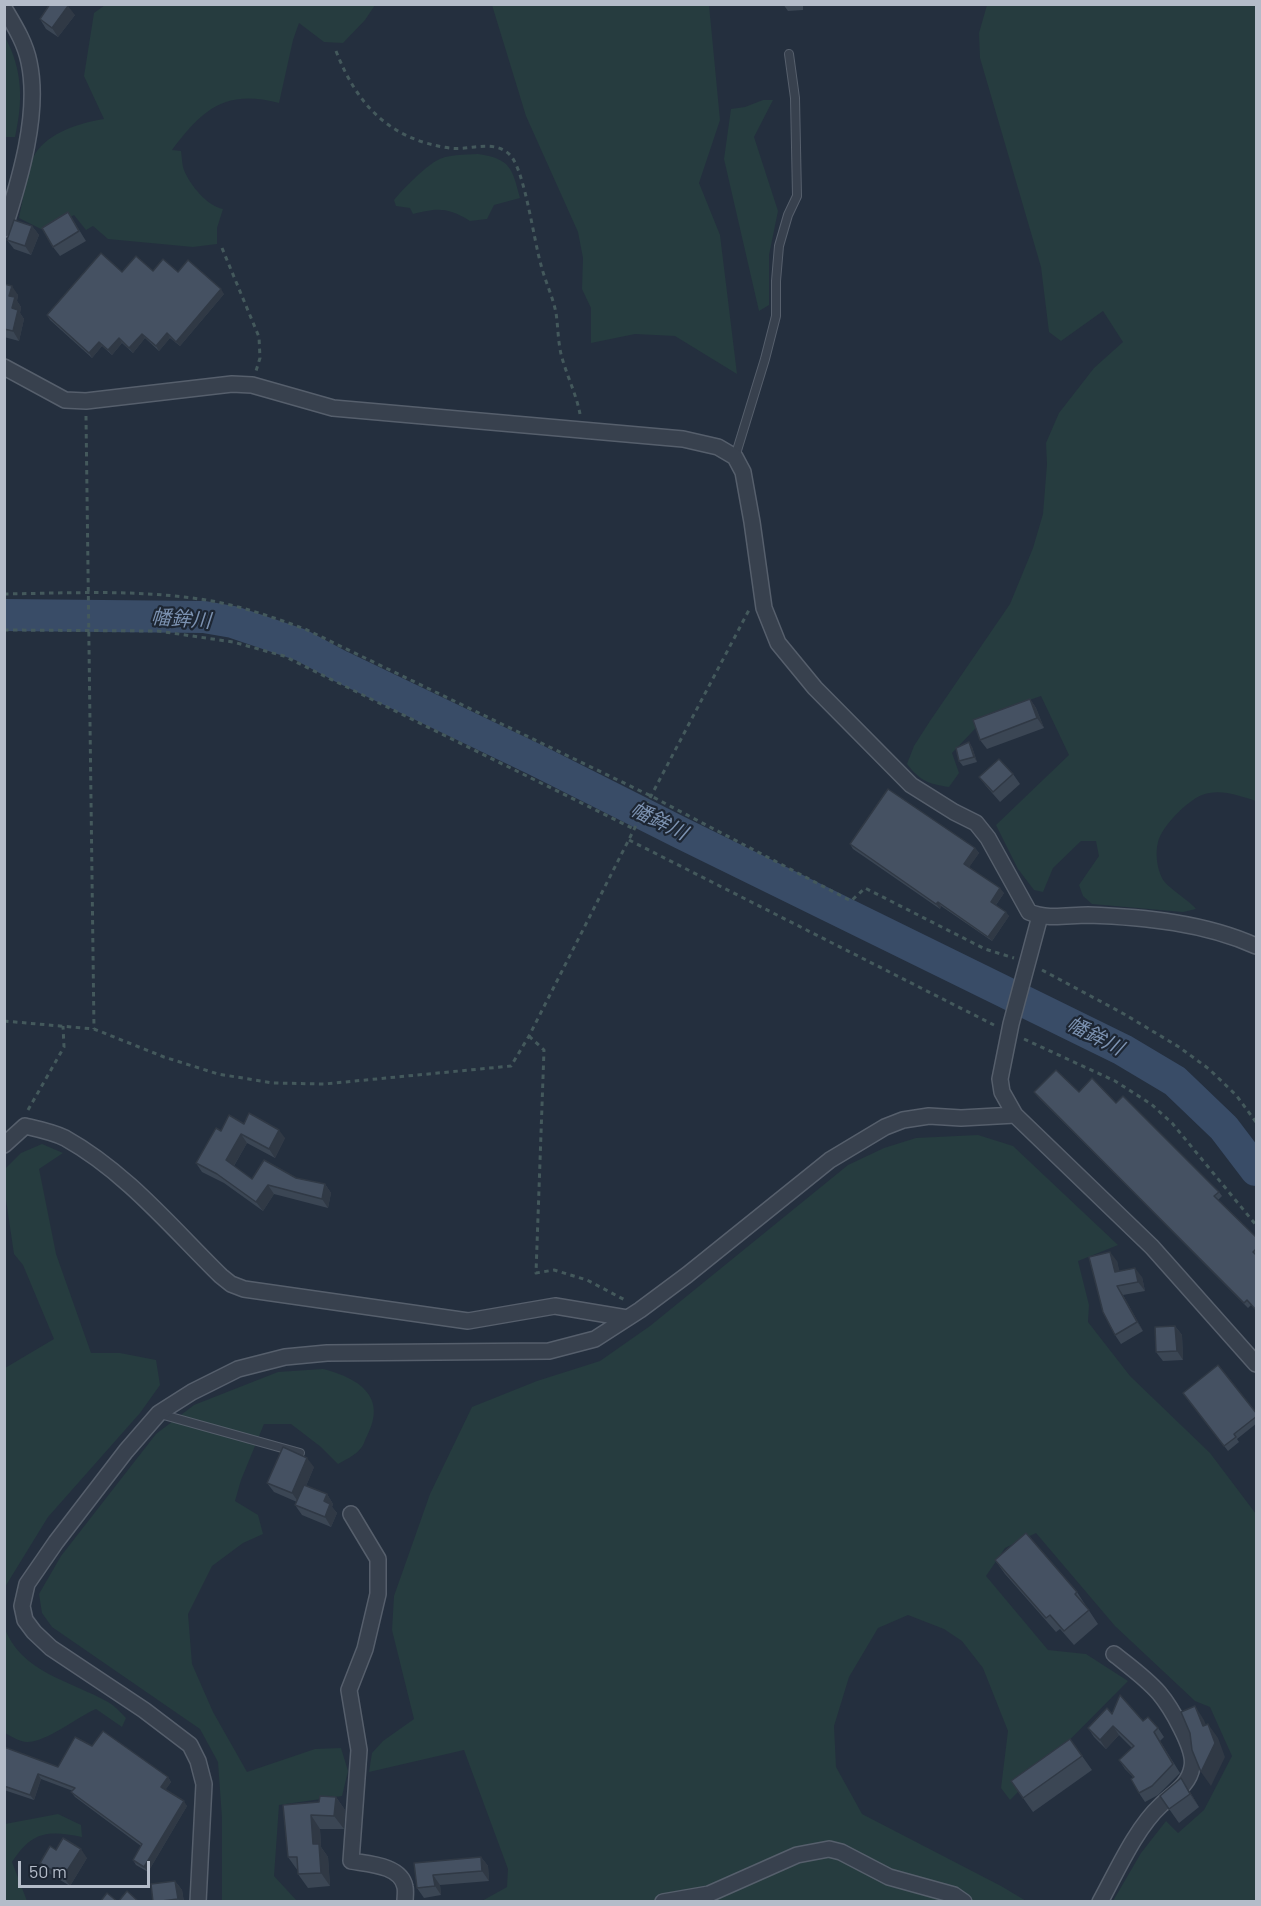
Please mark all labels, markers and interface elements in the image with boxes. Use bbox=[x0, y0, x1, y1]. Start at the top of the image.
water label: 幡鉾川 bbox=[150, 605, 212, 633]
water label: 幡鉾川 bbox=[627, 797, 691, 845]
water label: 幡鉾川 bbox=[1063, 1012, 1127, 1060]
scale bar bbox=[21, 1849, 153, 1887]
text: 50 m bbox=[29, 1860, 67, 1882]

